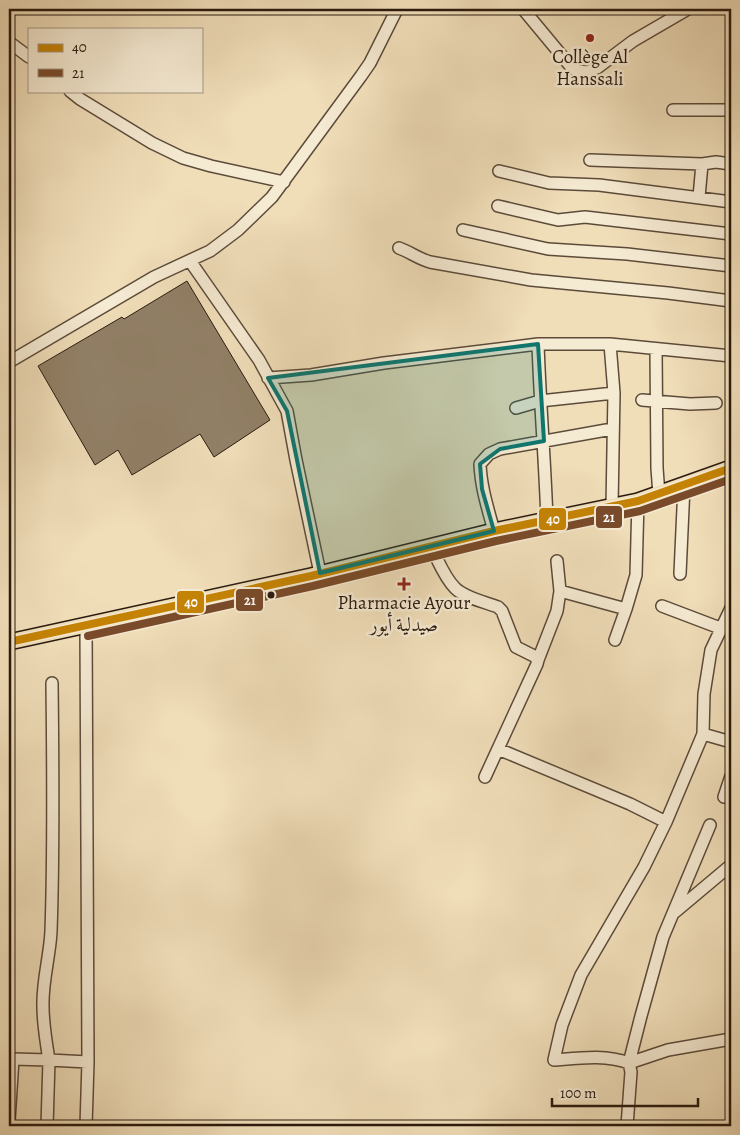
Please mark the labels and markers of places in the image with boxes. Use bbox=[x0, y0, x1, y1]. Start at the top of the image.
marker: Collège Al Hanssali bbox=[584, 32, 596, 44]
place label: Collège Al Hanssali bbox=[552, 44, 628, 92]
marker: Pharmacie Ayour صيدلية أيور bbox=[398, 578, 410, 590]
unlabelled marker bbox=[266, 590, 276, 600]
place label: Pharmacie Ayour صيدلية أيور bbox=[337, 590, 471, 638]

